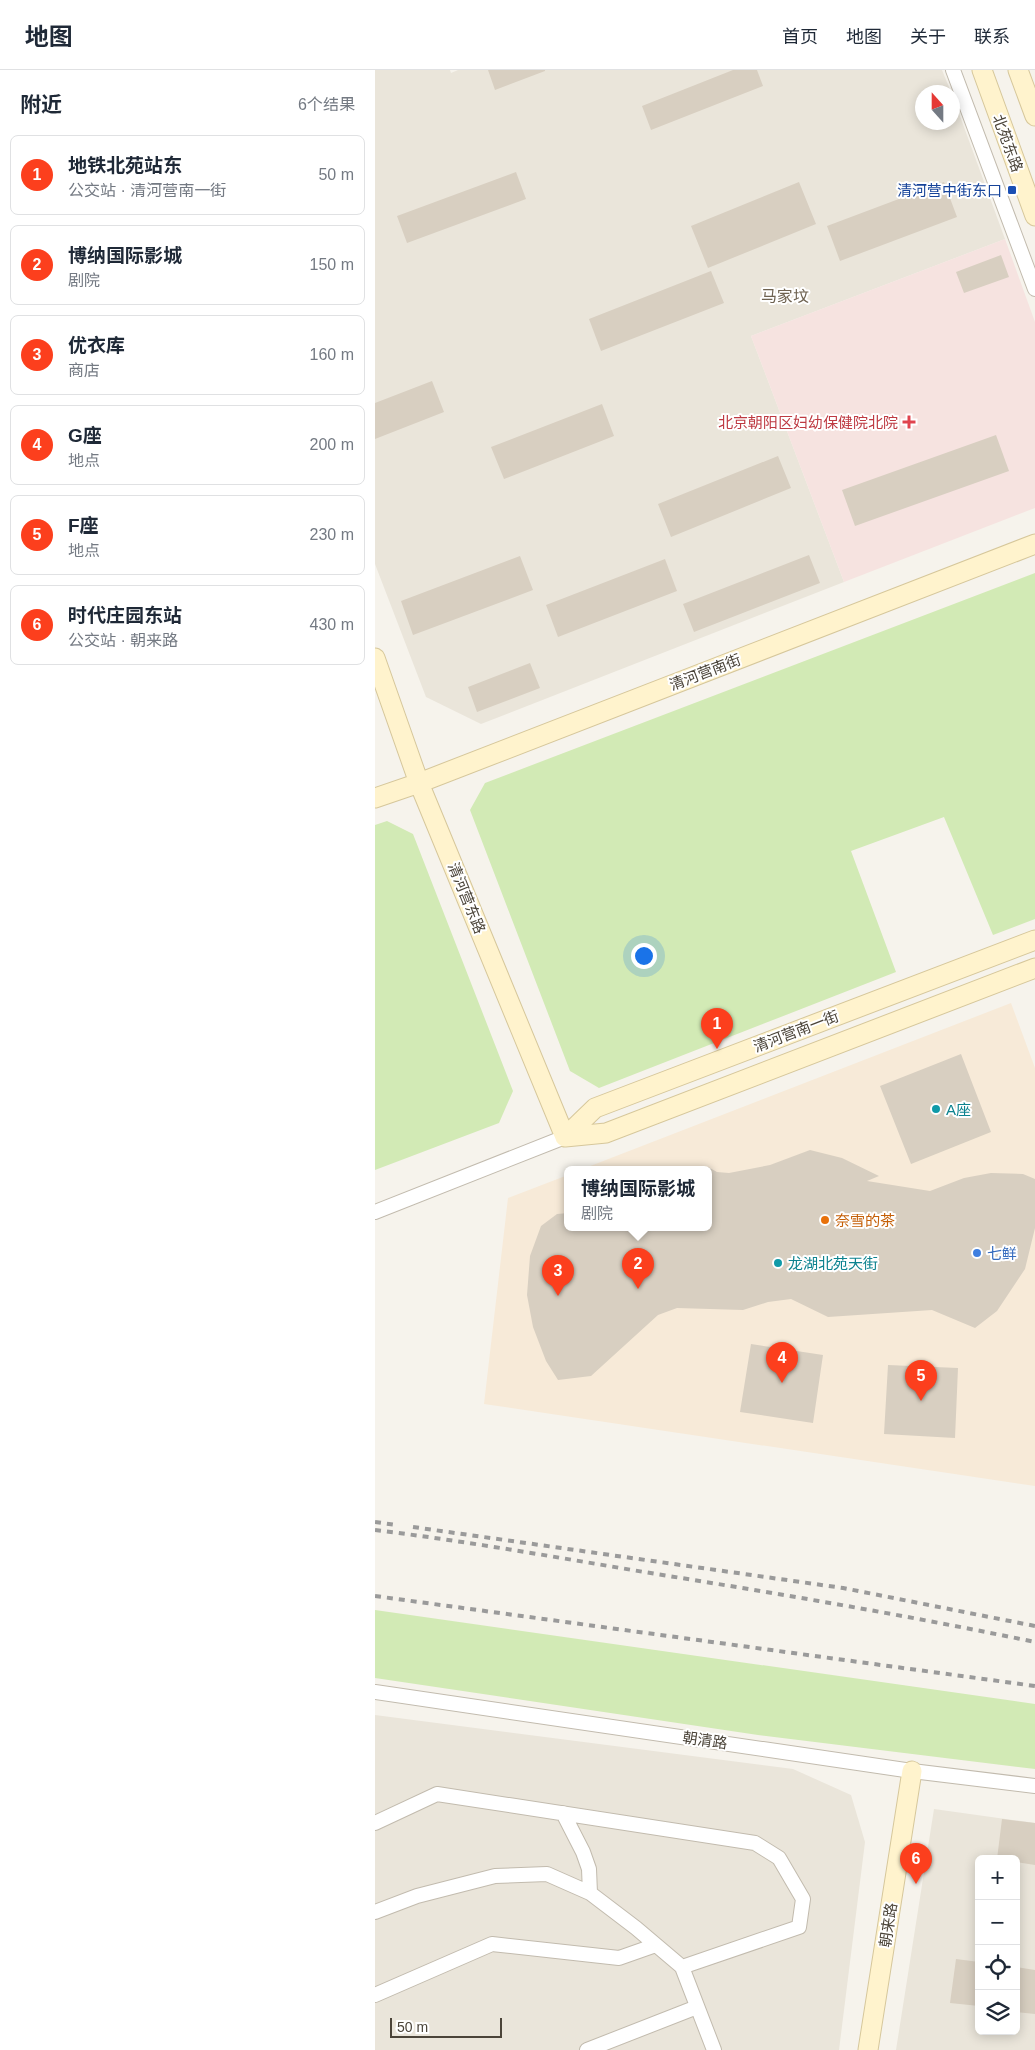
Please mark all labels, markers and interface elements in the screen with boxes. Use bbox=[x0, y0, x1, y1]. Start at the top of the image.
text: 地图 bbox=[25, 23, 73, 50]
text: 首页 bbox=[782, 27, 818, 47]
text: 地图 bbox=[846, 27, 882, 47]
text: 关于 bbox=[910, 27, 946, 47]
text: 联系 bbox=[974, 27, 1010, 47]
north arrow bbox=[915, 85, 960, 130]
text: 附近 bbox=[20, 93, 62, 116]
text: 6个结果 bbox=[298, 96, 355, 113]
street label: 北苑东路 bbox=[990, 112, 1026, 174]
text: 地铁北苑站东 bbox=[68, 155, 182, 176]
text: 1 bbox=[33, 166, 41, 183]
text: 50 m bbox=[318, 166, 354, 183]
text: 公交站 · 清河营南一街 bbox=[68, 182, 226, 199]
place label: 清河营中街东口 bbox=[897, 182, 1002, 199]
marker: 清河营中街东口 bbox=[1006, 184, 1018, 196]
text: 博纳国际影城 bbox=[68, 245, 182, 266]
text: 2 bbox=[33, 256, 41, 273]
text: 150 m bbox=[310, 256, 354, 273]
text: 剧院 bbox=[68, 272, 100, 289]
district label: 马家坟 bbox=[761, 288, 809, 305]
text: 优衣库 bbox=[68, 335, 125, 356]
text: 3 bbox=[33, 346, 41, 363]
text: 160 m bbox=[310, 346, 354, 363]
text: 商店 bbox=[68, 362, 100, 379]
place label: 北京朝阳区妇幼保健院北院 bbox=[718, 414, 898, 431]
marker: 北京朝阳区妇幼保健院北院 bbox=[902, 415, 916, 429]
text: G座 bbox=[68, 425, 102, 446]
text: 4 bbox=[33, 436, 41, 453]
text: 200 m bbox=[310, 436, 354, 453]
text: 地点 bbox=[68, 452, 100, 469]
text: F座 bbox=[68, 515, 99, 536]
text: 5 bbox=[33, 526, 41, 543]
text: 230 m bbox=[310, 526, 354, 543]
text: 地点 bbox=[68, 542, 100, 559]
text: 时代庄园东站 bbox=[68, 605, 182, 626]
text: 6 bbox=[33, 616, 41, 633]
text: 430 m bbox=[310, 616, 354, 633]
text: 公交站 · 朝来路 bbox=[68, 632, 178, 649]
street label: 清河营南街 bbox=[667, 651, 743, 693]
street label: 清河营东路 bbox=[445, 860, 489, 936]
your location bbox=[631, 943, 657, 969]
street label: 清河营南一街 bbox=[751, 1007, 841, 1055]
pin: 1 bbox=[701, 1008, 733, 1049]
place label: A座 bbox=[946, 1101, 971, 1118]
marker: A座 bbox=[930, 1103, 942, 1115]
popup bbox=[564, 1166, 712, 1231]
text: 博纳国际影城 bbox=[581, 1178, 695, 1199]
text: 剧院 bbox=[581, 1205, 613, 1222]
place label: 奈雪的茶 bbox=[835, 1212, 895, 1229]
marker: 奈雪的茶 bbox=[819, 1214, 831, 1226]
place label: 七鲜 bbox=[987, 1245, 1017, 1262]
marker: 七鲜 bbox=[971, 1247, 983, 1259]
pin: 2 bbox=[622, 1248, 654, 1289]
pin: 3 bbox=[542, 1255, 574, 1296]
place label: 龙湖北苑天街 bbox=[788, 1255, 878, 1272]
marker: 龙湖北苑天街 bbox=[772, 1257, 784, 1269]
pin: 4 bbox=[766, 1342, 798, 1383]
pin: 5 bbox=[905, 1360, 937, 1401]
street label: 朝清路 bbox=[682, 1728, 728, 1752]
pin: 6 bbox=[900, 1843, 932, 1884]
map controls bbox=[975, 1855, 1020, 2035]
button: + bbox=[975, 1855, 1020, 1900]
button: − bbox=[975, 1900, 1020, 1945]
street label: 朝来路 bbox=[876, 1901, 900, 1949]
button: locate bbox=[975, 1945, 1020, 1990]
button: layers bbox=[975, 1990, 1020, 2035]
scale bar bbox=[390, 2015, 503, 2038]
text: 50 m bbox=[397, 2019, 428, 2035]

